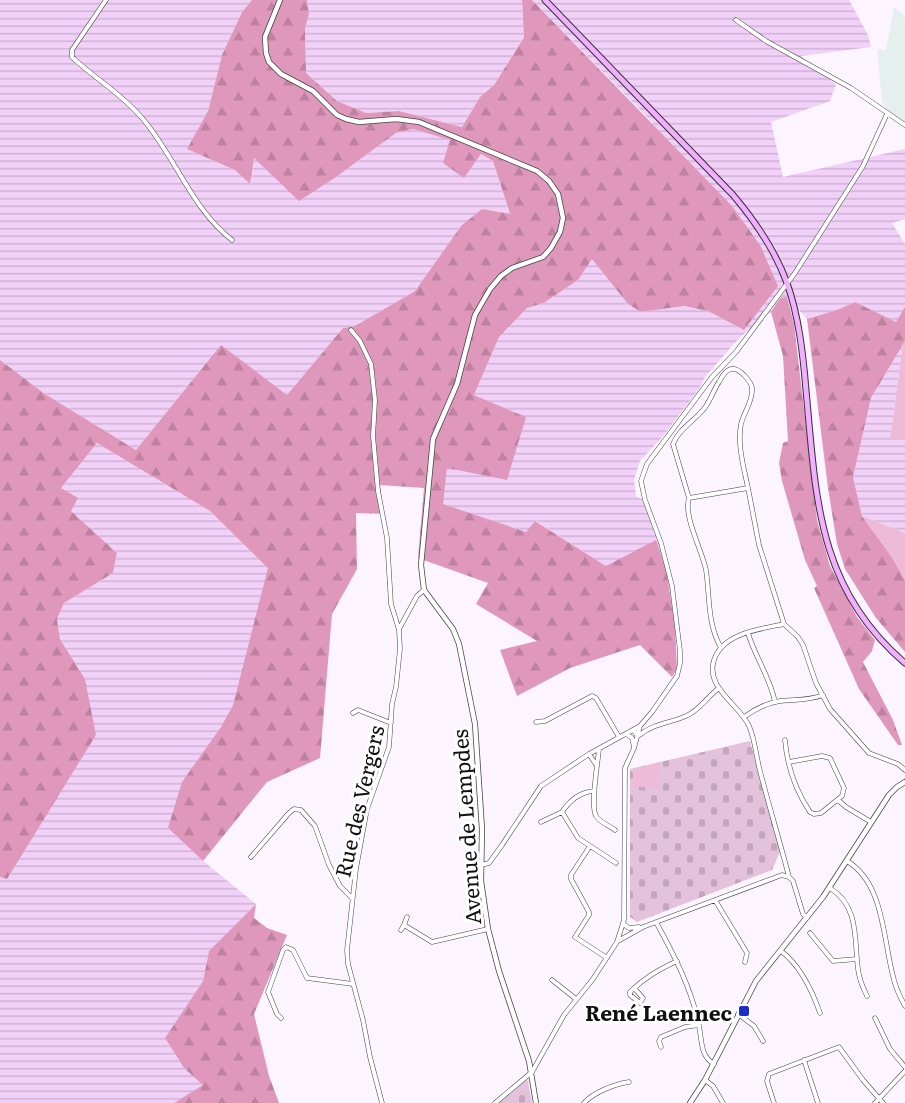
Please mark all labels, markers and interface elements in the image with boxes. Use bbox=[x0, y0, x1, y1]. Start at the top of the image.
street label: Rue des Vergers bbox=[325, 722, 391, 880]
street label: Avenue de Lempdes bbox=[443, 728, 487, 926]
place label: René Laennec bbox=[585, 996, 732, 1027]
marker: René Laennec bbox=[737, 1004, 751, 1018]

